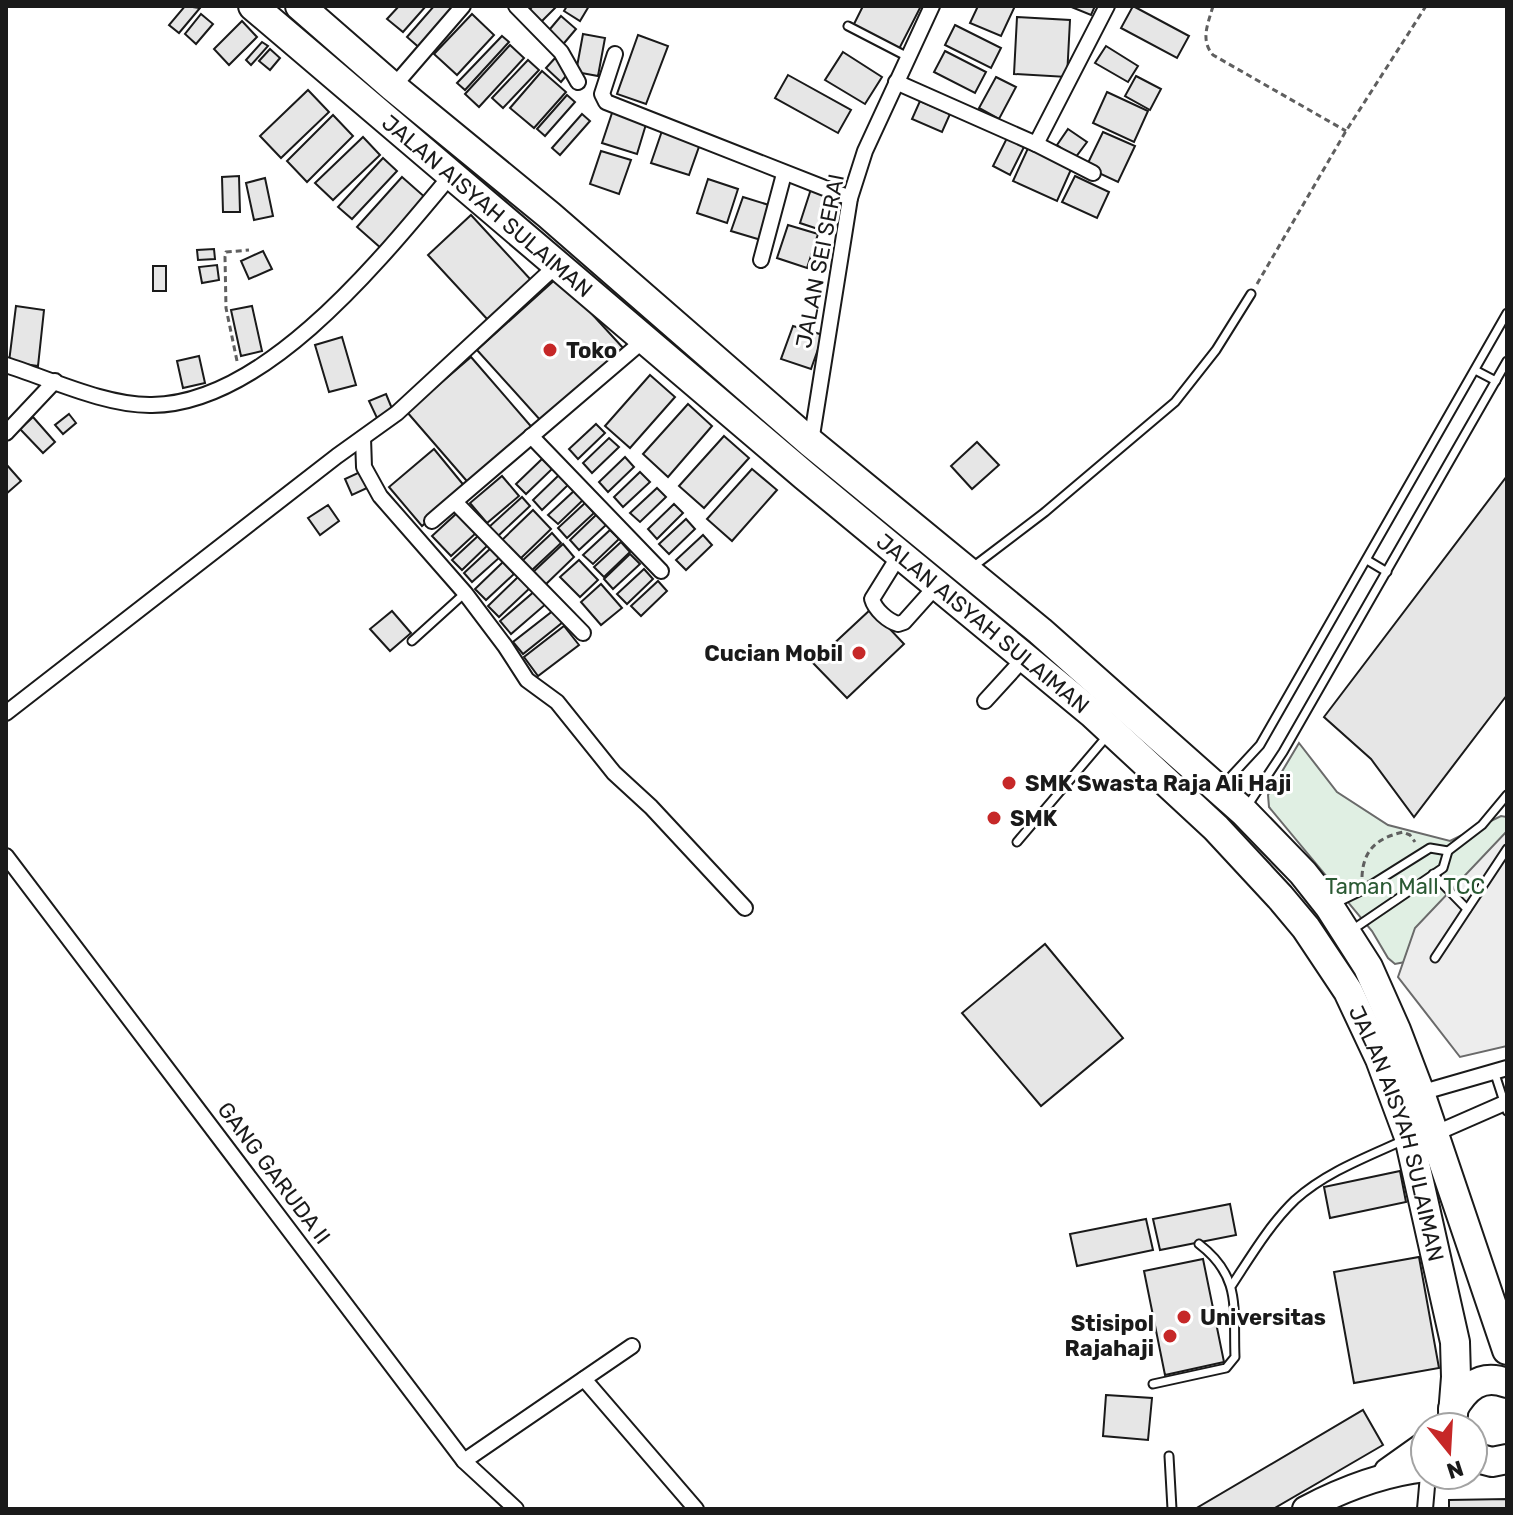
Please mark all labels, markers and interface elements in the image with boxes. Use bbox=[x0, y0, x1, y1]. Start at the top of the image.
street label: JALAN AISYAH SULAIMAN bbox=[377, 109, 598, 303]
street label: JALAN SEI SERAI bbox=[790, 172, 850, 350]
place label: Toko bbox=[566, 337, 617, 364]
marker: Toko bbox=[541, 341, 559, 359]
street label: JALAN AISYAH SULAIMAN bbox=[871, 527, 1095, 719]
place label: Cucian Mobil bbox=[704, 640, 843, 667]
marker: Cucian Mobil bbox=[850, 644, 868, 662]
place label: SMK Swasta Raja Ali Haji bbox=[1025, 770, 1291, 797]
marker: SMK Swasta Raja Ali Haji bbox=[1000, 774, 1018, 792]
place label: SMK bbox=[1010, 805, 1058, 832]
marker: SMK bbox=[985, 809, 1003, 827]
park label: Taman Mall TCC bbox=[1325, 873, 1485, 900]
street label: JALAN AISYAH SULAIMAN bbox=[1343, 1001, 1450, 1264]
street label: GANG GARUDA II bbox=[212, 1097, 336, 1249]
place label: Universitas bbox=[1200, 1304, 1326, 1331]
marker: Universitas bbox=[1175, 1308, 1193, 1326]
place label: Stisipol Rajahaji bbox=[1064, 1310, 1154, 1362]
marker: Stisipol Rajahaji bbox=[1161, 1327, 1179, 1345]
north arrow bbox=[1409, 1411, 1489, 1491]
text: N bbox=[1443, 1454, 1467, 1485]

